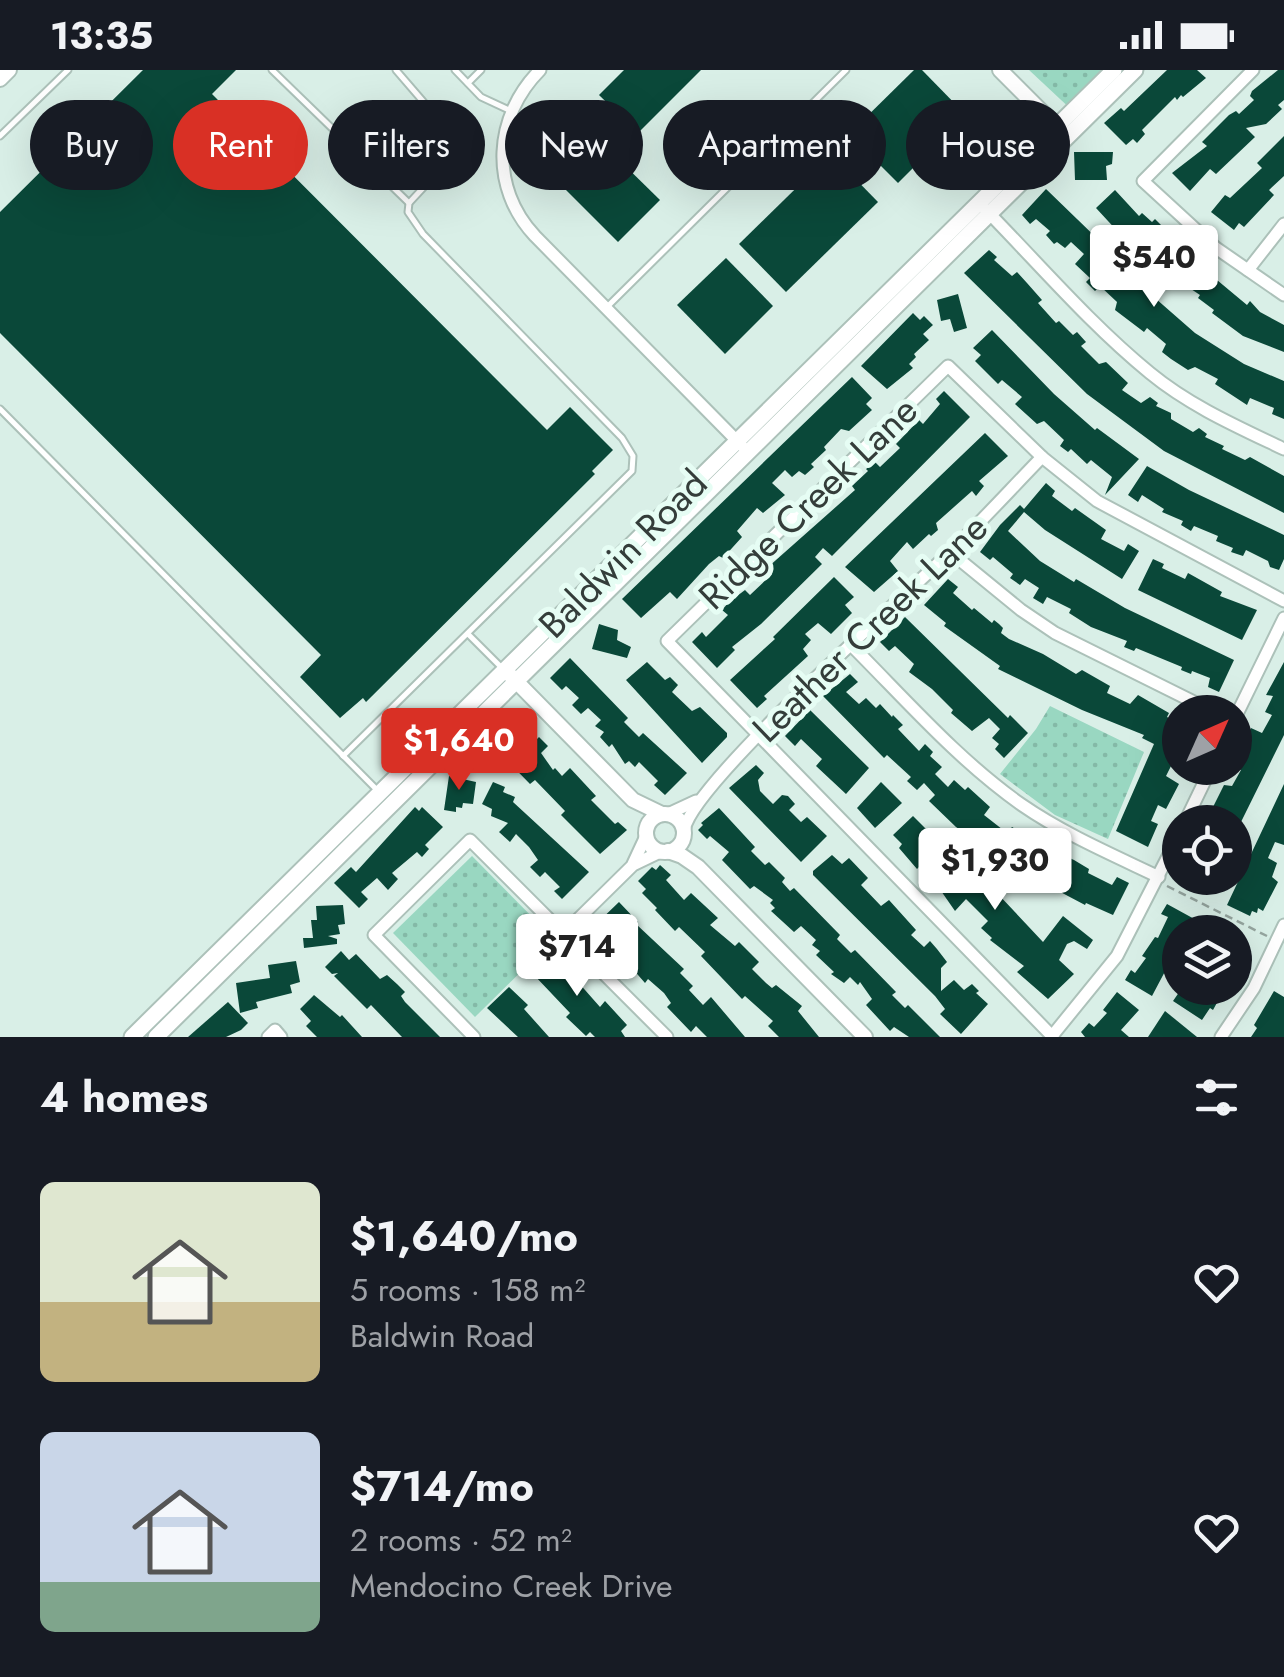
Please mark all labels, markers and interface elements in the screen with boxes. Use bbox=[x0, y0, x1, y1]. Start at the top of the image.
text: 13:35 bbox=[50, 8, 153, 63]
chip: Buy bbox=[30, 100, 153, 190]
chip: Rent bbox=[173, 100, 308, 190]
chip: Filters bbox=[328, 100, 485, 190]
chip: New bbox=[505, 100, 643, 190]
chip: Apartment bbox=[663, 100, 886, 190]
chip: House bbox=[906, 100, 1070, 190]
pin: $540 bbox=[1095, 225, 1213, 310]
text: $540 bbox=[1112, 234, 1196, 280]
street label: Ridge Creek Lane bbox=[686, 383, 930, 622]
street label: Baldwin Road bbox=[526, 457, 719, 650]
street label: Leather Creek Lane bbox=[740, 501, 1000, 755]
north arrow bbox=[1162, 695, 1252, 785]
map controls bbox=[1162, 695, 1252, 1005]
pin: $1,640 bbox=[378, 708, 540, 793]
text: $1,640 bbox=[403, 717, 515, 763]
button: locate bbox=[1162, 805, 1252, 895]
pin: $1,930 bbox=[914, 828, 1076, 913]
text: $1,930 bbox=[940, 837, 1050, 883]
pin: $714 bbox=[518, 914, 636, 999]
button: layers bbox=[1162, 915, 1252, 1005]
text: $714 bbox=[538, 923, 616, 969]
text: 4 homes bbox=[40, 1067, 208, 1128]
icon: filters bbox=[1189, 1070, 1244, 1125]
text: $1,640/mo bbox=[350, 1206, 578, 1267]
icon: home bbox=[120, 1222, 240, 1342]
icon: heart bbox=[1189, 1255, 1244, 1310]
text: 5 rooms · 158 m² bbox=[350, 1267, 585, 1313]
text: Baldwin Road bbox=[350, 1313, 534, 1359]
text: $714/mo bbox=[350, 1456, 534, 1517]
icon: home bbox=[120, 1472, 240, 1592]
icon: heart bbox=[1189, 1505, 1244, 1560]
text: 2 rooms · 52 m² bbox=[350, 1517, 572, 1563]
text: Mendocino Creek Drive bbox=[350, 1563, 673, 1609]

